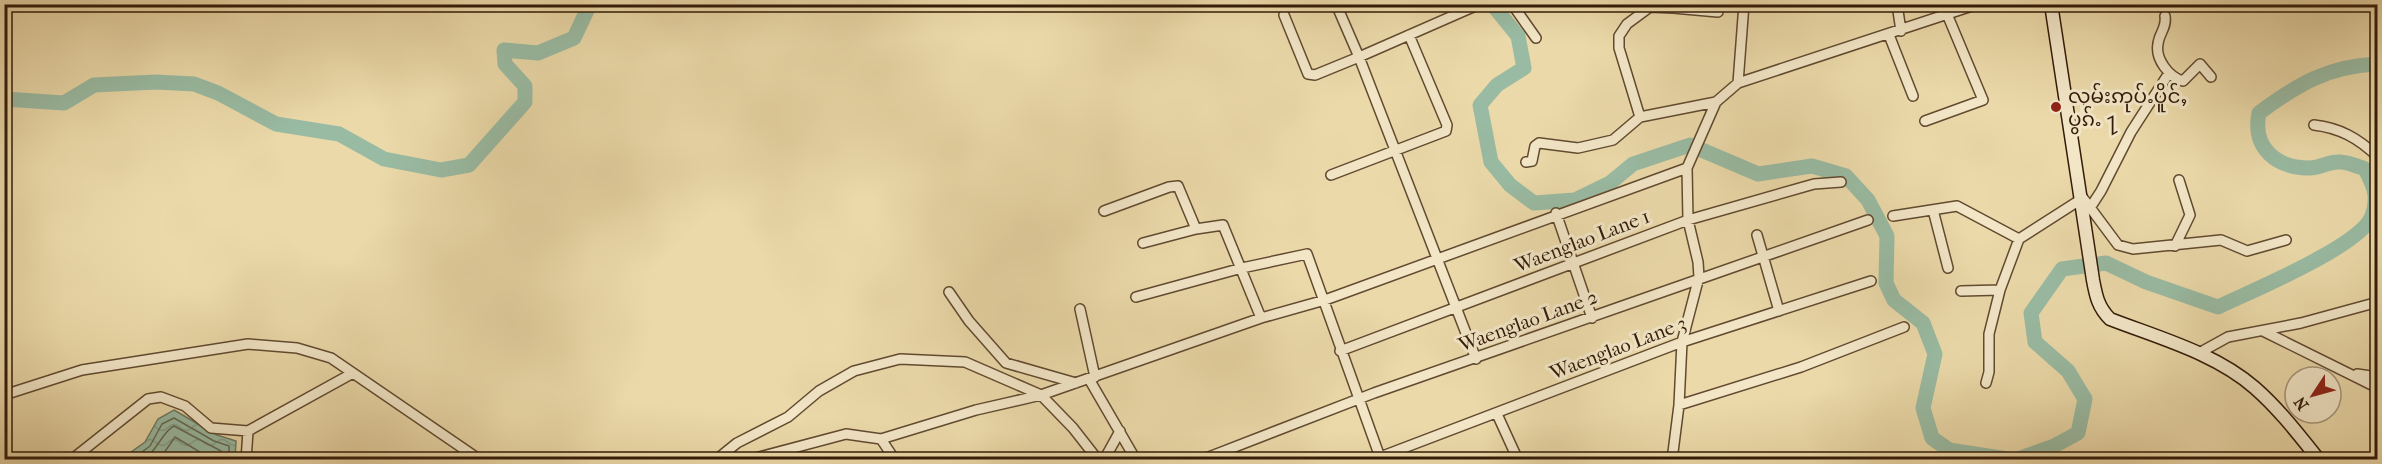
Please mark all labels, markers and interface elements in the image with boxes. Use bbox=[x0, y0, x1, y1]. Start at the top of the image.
place label: လုမ်းဢုပ်ႉပိူင်ႇ ပွၵ်ႉ ႑ bbox=[2068, 82, 2187, 136]
marker: လုမ်းဢုပ်ႉပိူင်ႇ ပွၵ်ႉ ႑ bbox=[2049, 100, 2063, 114]
street label: Waenglao Lane 1 bbox=[1510, 205, 1653, 278]
street label: Waenglao Lane 2 bbox=[1454, 285, 1601, 357]
street label: Waenglao Lane 3 bbox=[1546, 311, 1689, 385]
north arrow bbox=[2283, 365, 2343, 425]
text: N bbox=[2290, 392, 2313, 414]

